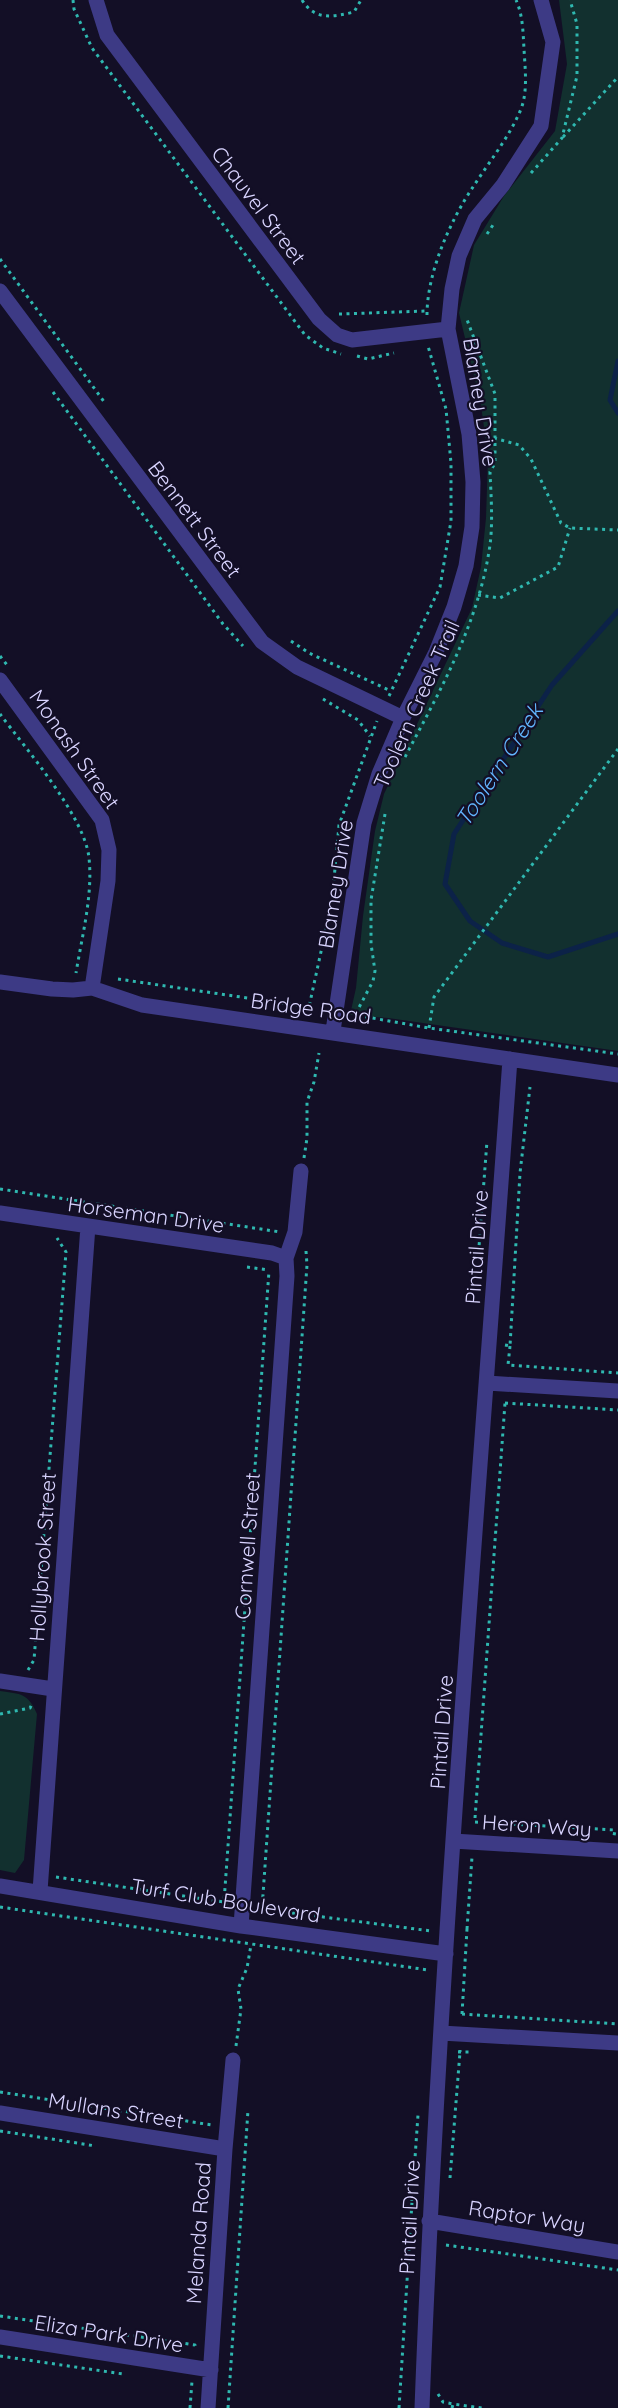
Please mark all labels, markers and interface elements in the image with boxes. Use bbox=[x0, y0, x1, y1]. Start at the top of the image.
street label: Chauvel Street bbox=[206, 141, 312, 269]
street label: Blamey Drive bbox=[458, 336, 504, 468]
street label: Bennett Street bbox=[143, 456, 247, 582]
street label: Toolern Creek Trail bbox=[367, 616, 465, 792]
street label: Monash Street bbox=[24, 684, 126, 814]
water label: Toolern Creek bbox=[449, 697, 550, 832]
street label: Blamey Drive bbox=[312, 818, 358, 950]
street label: Bridge Road bbox=[249, 987, 373, 1029]
street label: Pintail Drive bbox=[459, 1189, 493, 1305]
street label: Horseman Drive bbox=[66, 1190, 226, 1238]
street label: Hollybrook Street bbox=[23, 1472, 61, 1642]
street label: Cornwell Street bbox=[229, 1472, 265, 1620]
street label: Pintail Drive bbox=[424, 1674, 458, 1790]
street label: Heron Way bbox=[481, 1808, 593, 1842]
street label: Turf Club Boulevard bbox=[130, 1872, 322, 1928]
street label: Mullans Street bbox=[46, 2086, 186, 2134]
street label: Pintail Drive bbox=[393, 2159, 425, 2275]
street label: Melanda Road bbox=[180, 2161, 216, 2305]
street label: Raptor Way bbox=[467, 2194, 587, 2238]
street label: Eliza Park Drive bbox=[33, 2308, 185, 2358]

